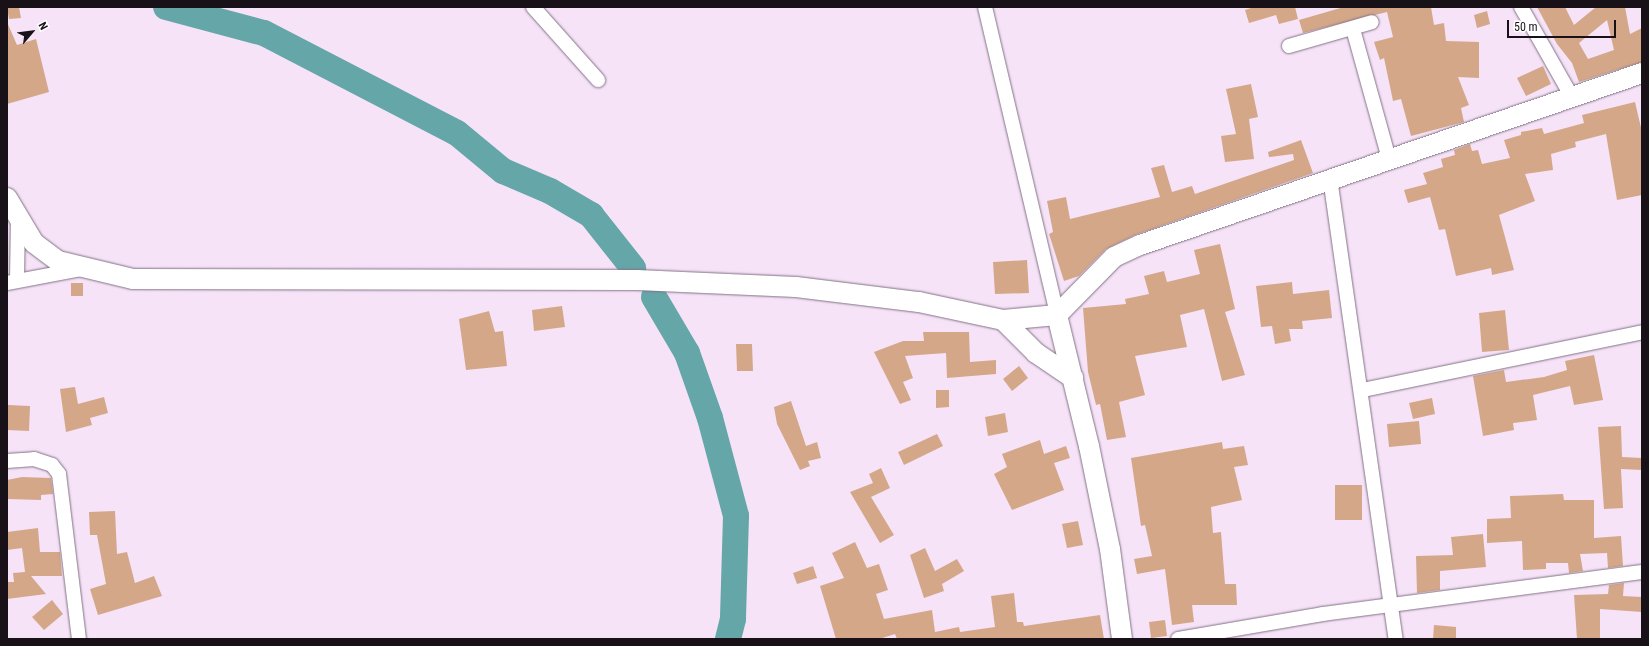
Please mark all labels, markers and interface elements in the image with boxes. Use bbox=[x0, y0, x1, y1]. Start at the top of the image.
north arrow bbox=[12, 12, 52, 52]
scale bar bbox=[1509, 12, 1618, 38]
text: N bbox=[36, 20, 50, 32]
text: 50 m bbox=[1514, 20, 1538, 34]

